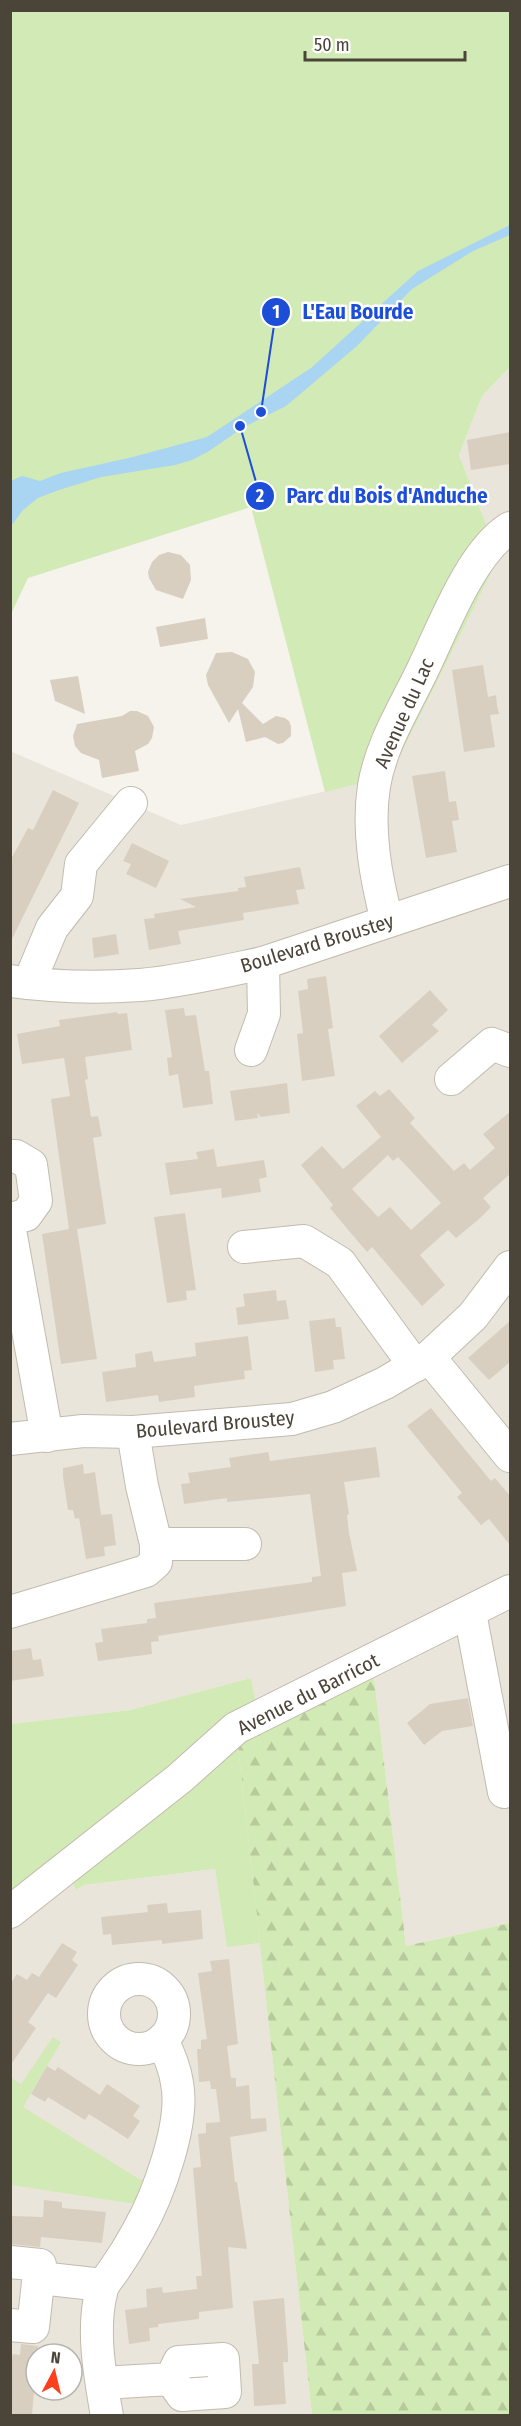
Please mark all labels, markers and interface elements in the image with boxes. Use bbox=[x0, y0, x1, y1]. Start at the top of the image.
scale bar bbox=[305, 24, 466, 62]
text: 50 m bbox=[314, 34, 350, 56]
callout: L'Eau Bourde bbox=[261, 292, 426, 331]
text: L'Eau Bourde bbox=[303, 299, 414, 325]
text: 1 bbox=[272, 301, 280, 323]
callout: Parc du Bois d'Anduche bbox=[245, 476, 500, 515]
text: Parc du Bois d'Anduche bbox=[286, 483, 488, 509]
text: 2 bbox=[255, 485, 264, 507]
street label: Avenue du Lac bbox=[369, 654, 439, 772]
street label: Boulevard Broustey bbox=[237, 908, 397, 978]
street label: Boulevard Broustey bbox=[135, 1405, 295, 1443]
street label: Avenue du Barricot bbox=[233, 1648, 383, 1740]
north arrow bbox=[24, 2342, 84, 2402]
text: N bbox=[50, 2348, 62, 2368]

